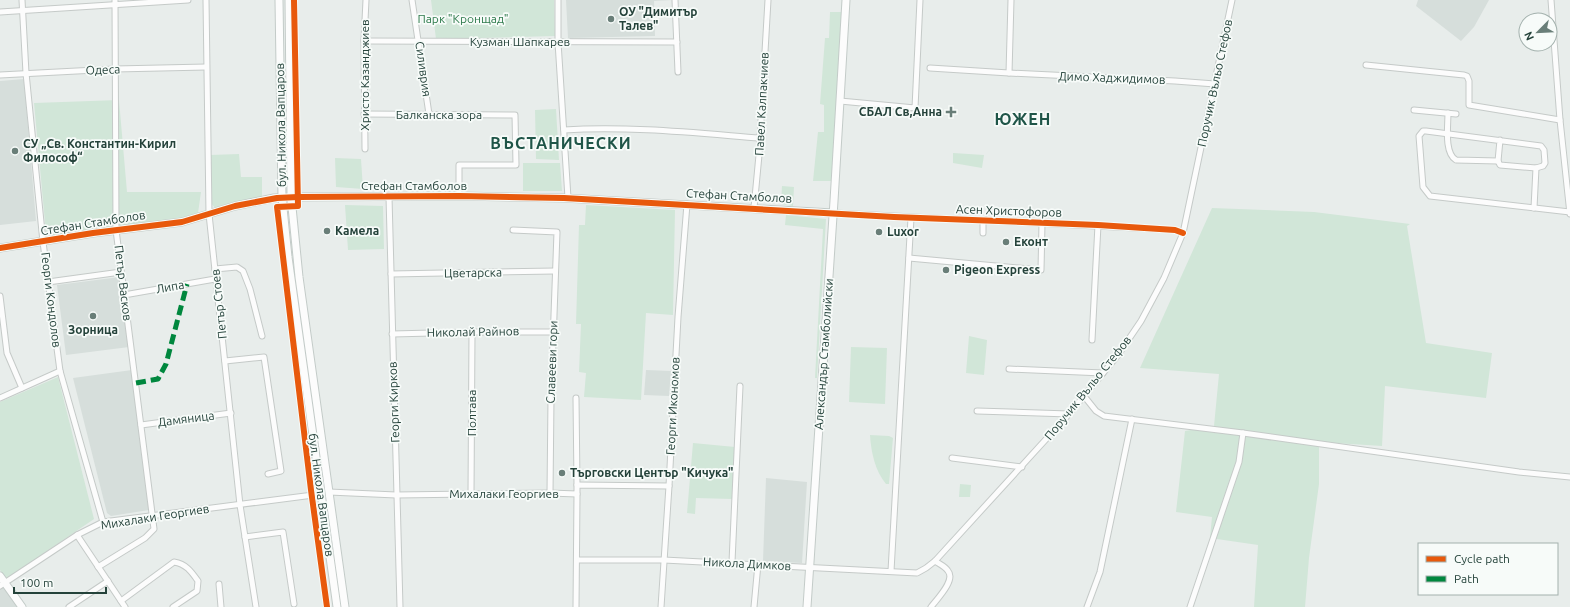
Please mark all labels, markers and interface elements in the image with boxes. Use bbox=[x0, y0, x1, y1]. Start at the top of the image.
place label: ОУ "Димитър Талев" bbox=[619, 5, 697, 32]
park label: Парк "Кронщад" bbox=[417, 12, 509, 25]
north arrow bbox=[1518, 12, 1558, 52]
marker: ОУ "Димитър Талев" bbox=[606, 14, 616, 24]
street label: Поручик Въльо Стефов bbox=[1195, 18, 1234, 148]
street label: Христо Казанджиев bbox=[358, 19, 371, 131]
text: N bbox=[1522, 30, 1536, 42]
street label: Кузман Шапкарев bbox=[470, 35, 570, 48]
street label: Силиврия bbox=[413, 40, 434, 97]
street label: Павел Калпакчиев bbox=[752, 52, 771, 156]
street label: Одеса bbox=[85, 62, 120, 77]
street label: бул. Никола Вапцаров bbox=[273, 63, 288, 187]
street label: Димо Хаджидимов bbox=[1058, 69, 1166, 86]
place label: СБАЛ Св,Анна bbox=[859, 105, 942, 118]
marker: СБАЛ Св,Анна bbox=[945, 106, 957, 118]
street label: Балканска зора bbox=[396, 108, 482, 121]
district label: ЮЖЕН bbox=[995, 110, 1051, 128]
district label: ВЪСТАНИЧЕСКИ bbox=[490, 134, 632, 152]
place label: СУ „Св. Константин-Кирил Философ“ bbox=[23, 137, 176, 164]
marker: СУ „Св. Константин-Кирил Философ“ bbox=[10, 146, 20, 156]
street label: Стефан Стамболов bbox=[361, 179, 467, 192]
street label: Стефан Стамболов bbox=[686, 186, 792, 205]
street label: Асен Христофоров bbox=[956, 202, 1062, 219]
street label: Стефан Стамболов bbox=[39, 208, 146, 237]
place label: Камела bbox=[335, 224, 379, 237]
place label: Luxor bbox=[887, 225, 919, 238]
marker: Камела bbox=[322, 226, 332, 236]
marker: Luxor bbox=[874, 227, 884, 237]
place label: Еконт bbox=[1014, 235, 1048, 248]
marker: Еконт bbox=[1001, 237, 1011, 247]
street label: Петър Васков bbox=[112, 244, 135, 322]
street label: Георги Кондолов bbox=[39, 251, 64, 348]
place label: Pigeon Express bbox=[954, 263, 1040, 276]
street label: Цветарска bbox=[444, 265, 502, 280]
marker: Pigeon Express bbox=[941, 265, 951, 275]
street label: Петър Стоев bbox=[208, 269, 229, 340]
street label: Липа bbox=[155, 278, 185, 295]
street label: Александър Стамболийски bbox=[812, 278, 835, 430]
marker: Зорница bbox=[88, 311, 98, 321]
street label: Славееви гори bbox=[544, 320, 559, 404]
place label: Зорница bbox=[68, 323, 118, 336]
street label: Николай Райнов bbox=[427, 324, 519, 339]
street label: Поручик Въльо Стефов bbox=[1042, 333, 1134, 442]
street label: Георги Икономов bbox=[663, 357, 682, 455]
street label: Георги Кирков bbox=[386, 361, 401, 443]
street label: Полтава bbox=[465, 390, 478, 436]
street label: Дамяница bbox=[157, 409, 215, 428]
street label: бул. Никола Вапцаров bbox=[306, 433, 337, 557]
place label: Търговски Център "Кичука" bbox=[570, 466, 733, 479]
marker: Търговски Център "Кичука" bbox=[557, 468, 567, 478]
street label: Михалаки Георгиев bbox=[449, 487, 559, 500]
street label: Михалаки Георгиев bbox=[100, 502, 210, 532]
legend bbox=[1418, 543, 1558, 595]
text: Cycle path bbox=[1454, 552, 1510, 565]
street label: Никола Димков bbox=[703, 555, 791, 572]
scale bar bbox=[14, 569, 106, 595]
text: Path bbox=[1454, 572, 1479, 585]
text: 100 m bbox=[20, 576, 53, 589]

